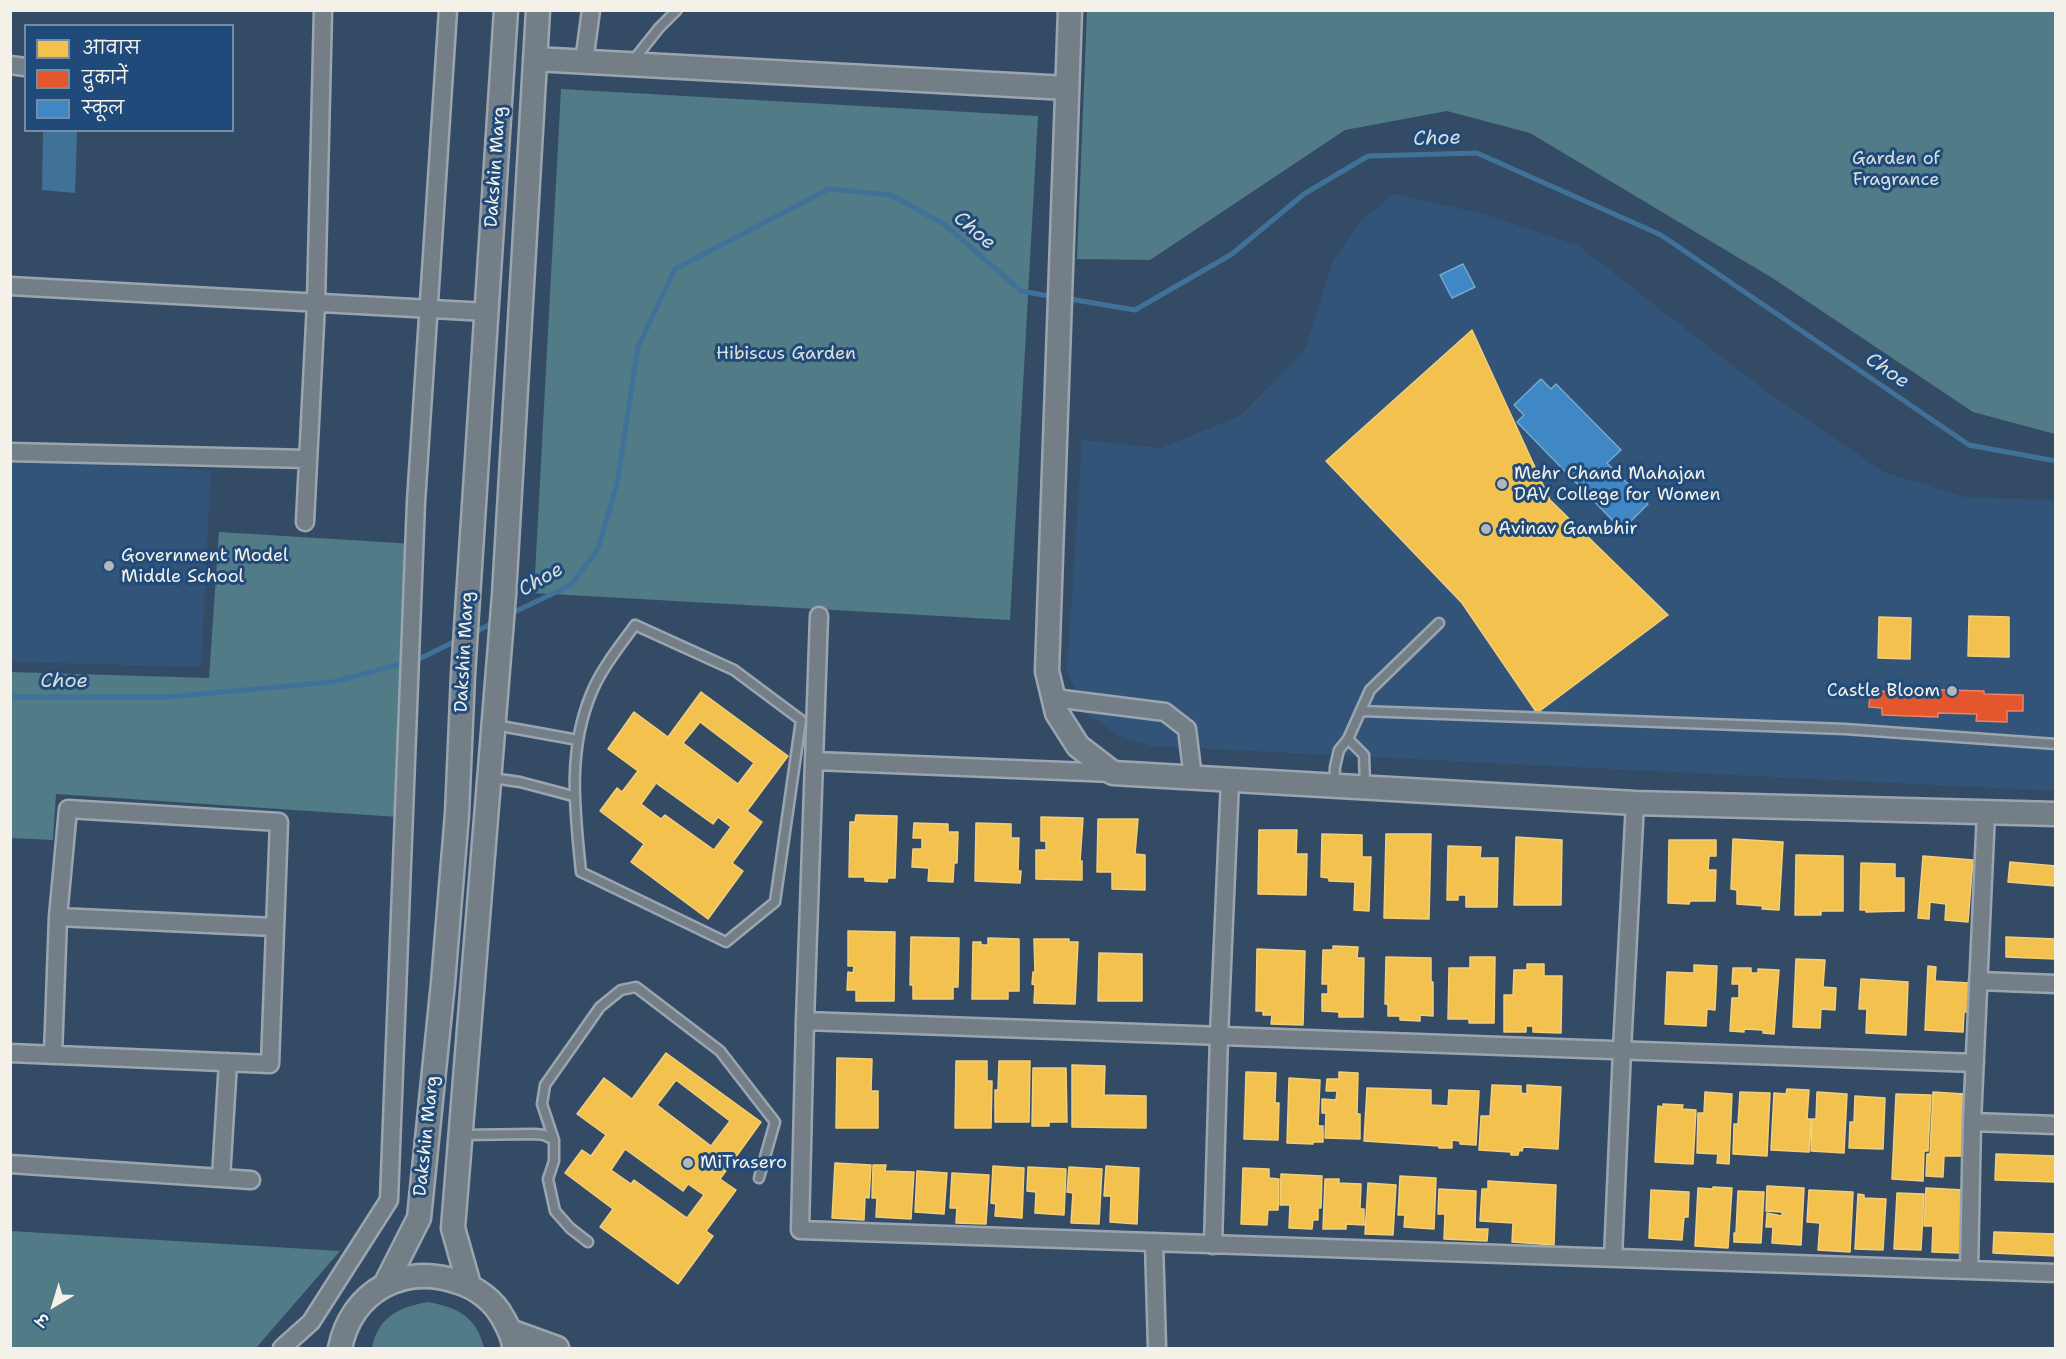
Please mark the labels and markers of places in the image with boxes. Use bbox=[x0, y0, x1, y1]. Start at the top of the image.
place label: Mehr Chand Mahajan DAV College for Women bbox=[1514, 463, 1721, 506]
marker: Mehr Chand Mahajan DAV College for Women bbox=[1495, 477, 1509, 491]
place label: Avinav Gambhir bbox=[1498, 518, 1638, 540]
marker: Avinav Gambhir bbox=[1479, 522, 1493, 536]
place label: Government Model Middle School bbox=[121, 545, 289, 588]
marker: Government Model Middle School bbox=[102, 559, 116, 573]
place label: Castle Bloom bbox=[1827, 680, 1940, 702]
marker: Castle Bloom bbox=[1945, 684, 1959, 698]
place label: MiTrasero bbox=[700, 1152, 787, 1174]
marker: MiTrasero bbox=[681, 1156, 695, 1170]

